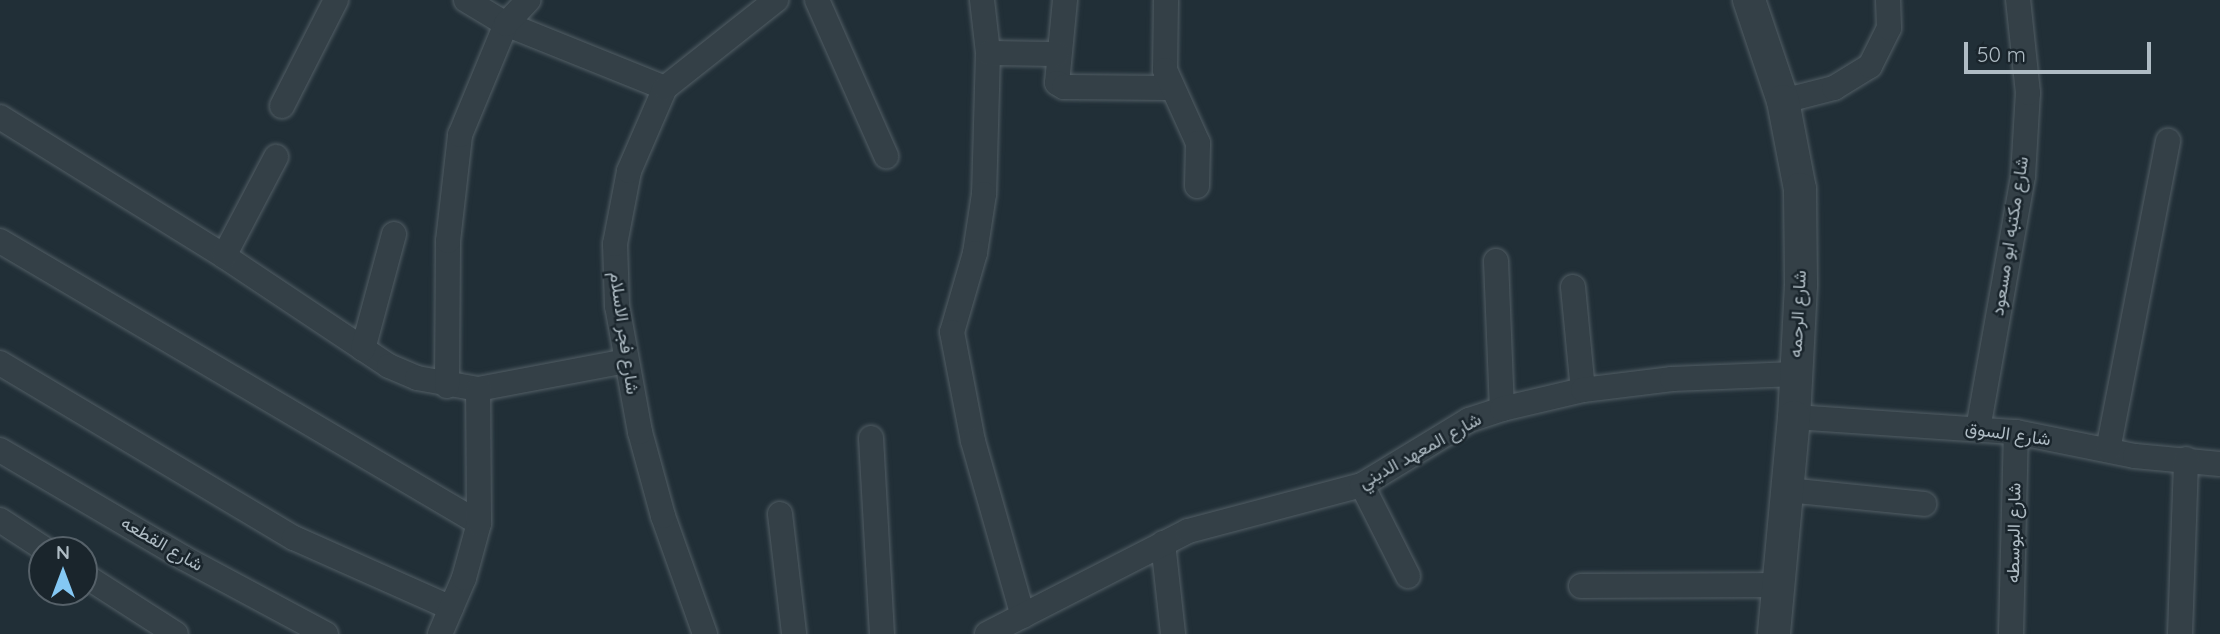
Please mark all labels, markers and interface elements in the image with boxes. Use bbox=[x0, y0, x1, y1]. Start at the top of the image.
scale bar bbox=[1968, 28, 2155, 72]
text: 50 m bbox=[1977, 41, 2026, 67]
street label: شارع مكتبه ابو مسعود bbox=[1987, 155, 2033, 317]
street label: شارع فجر الاسلام bbox=[605, 270, 643, 396]
street label: شارع الرحمه bbox=[1785, 270, 1811, 358]
street label: شارع المعهد الديني bbox=[1355, 408, 1485, 494]
street label: شارع السوق bbox=[1964, 417, 2052, 451]
street label: شارع البوسطه bbox=[2002, 483, 2026, 583]
street label: شارع القطعه bbox=[117, 512, 207, 576]
north arrow bbox=[28, 536, 98, 606]
text: N bbox=[56, 540, 70, 564]

